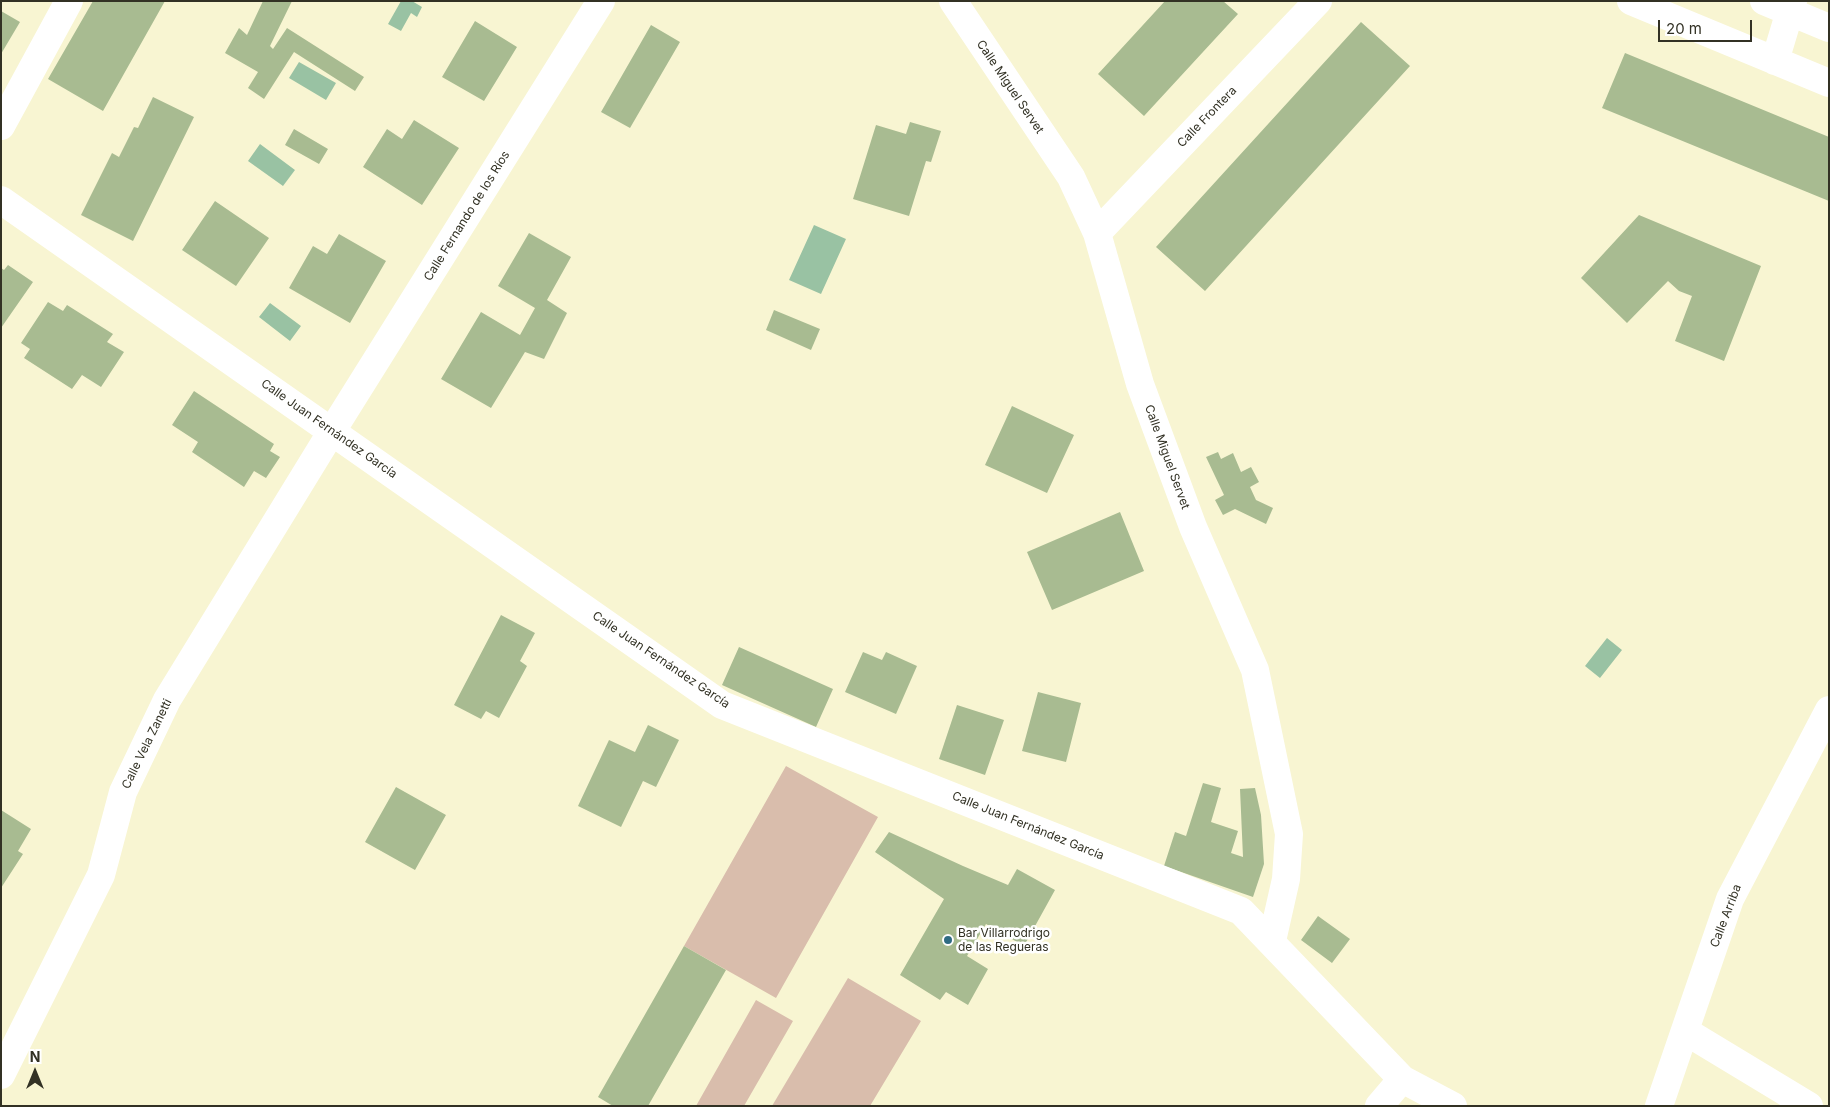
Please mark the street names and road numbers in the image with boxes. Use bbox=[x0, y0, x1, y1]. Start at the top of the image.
street label: Calle Miguel Servet bbox=[973, 37, 1047, 137]
street label: Calle Frontera bbox=[1174, 84, 1240, 150]
street label: Calle Fernando de los Ríos bbox=[421, 148, 513, 284]
street label: Calle Juan Fernández García bbox=[258, 376, 400, 482]
street label: Calle Miguel Servet bbox=[1141, 403, 1193, 511]
street label: Calle Juan Fernández García bbox=[590, 609, 732, 711]
street label: Calle Vela Zanetti bbox=[119, 697, 175, 791]
street label: Calle Juan Fernández García bbox=[950, 789, 1106, 863]
street label: Calle Arriba bbox=[1707, 882, 1745, 950]

